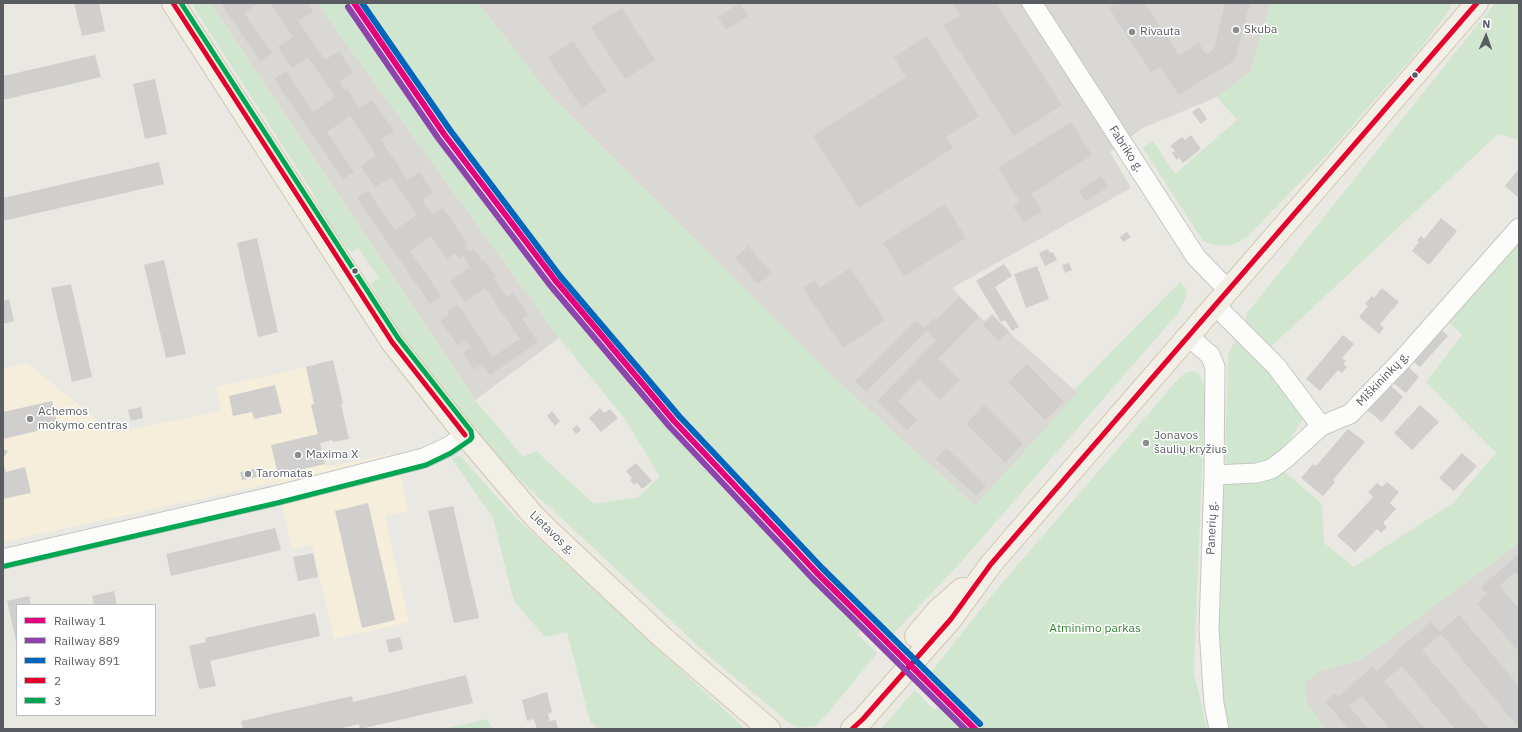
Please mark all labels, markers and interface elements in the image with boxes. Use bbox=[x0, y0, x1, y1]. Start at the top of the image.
north arrow bbox=[1466, 16, 1506, 56]
text: N bbox=[1482, 17, 1491, 31]
place label: Skuba bbox=[1244, 23, 1277, 37]
place label: Rivauta bbox=[1140, 25, 1180, 39]
marker: Skuba bbox=[1231, 25, 1241, 35]
marker: Rivauta bbox=[1127, 27, 1137, 37]
unlabelled marker bbox=[1410, 70, 1420, 80]
street label: Fabriko g. bbox=[1106, 123, 1146, 175]
unlabelled marker bbox=[350, 266, 360, 276]
street label: Miškininkų g. bbox=[1353, 349, 1413, 409]
place label: Achemos mokymo centras bbox=[38, 405, 128, 433]
marker: Achemos mokymo centras bbox=[25, 414, 35, 424]
place label: Jonavos šaulių kryžius bbox=[1154, 429, 1227, 457]
marker: Jonavos šaulių kryžius bbox=[1141, 438, 1151, 448]
place label: Maxima X bbox=[306, 448, 358, 462]
marker: Maxima X bbox=[293, 450, 303, 460]
place label: Taromatas bbox=[256, 467, 313, 481]
marker: Taromatas bbox=[243, 469, 253, 479]
street label: Panerių g. bbox=[1204, 501, 1220, 555]
street label: Lietavos g. bbox=[526, 508, 578, 558]
legend bbox=[16, 604, 156, 716]
text: Railway 1 bbox=[54, 613, 106, 628]
park label: Atminimo parkas bbox=[1049, 622, 1141, 636]
text: Railway 889 bbox=[54, 633, 120, 648]
text: Railway 891 bbox=[54, 653, 120, 668]
text: 2 bbox=[54, 673, 61, 688]
text: 3 bbox=[54, 693, 61, 708]

